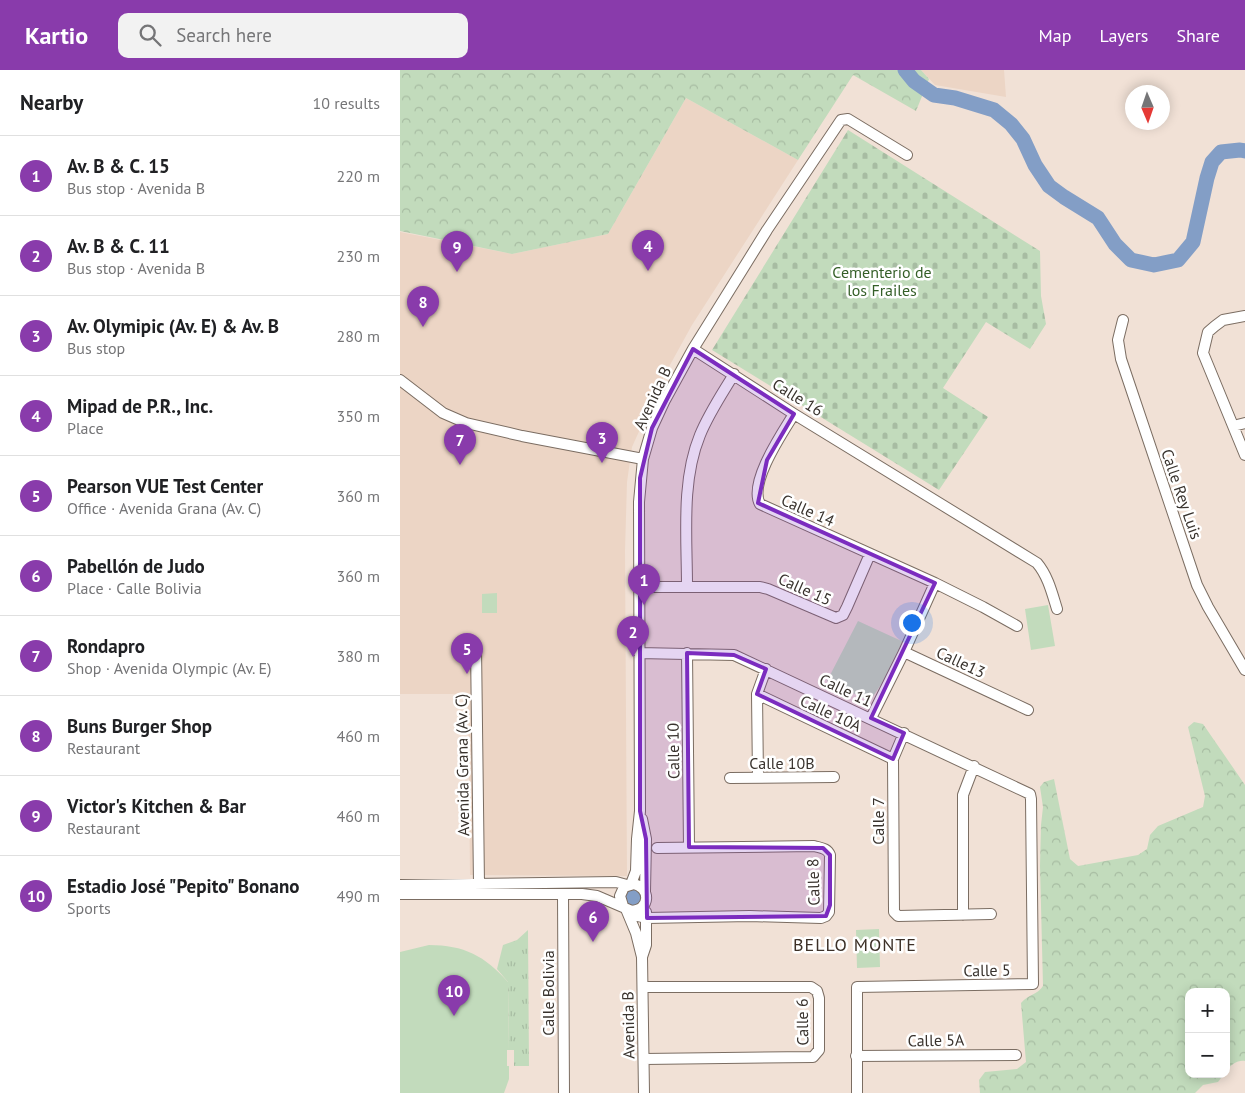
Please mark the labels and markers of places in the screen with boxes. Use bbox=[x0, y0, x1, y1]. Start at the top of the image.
pin: 4 bbox=[632, 230, 664, 271]
pin: 9 bbox=[441, 231, 473, 272]
pin: 8 bbox=[407, 286, 439, 327]
pin: 3 bbox=[586, 422, 618, 463]
pin: 7 bbox=[444, 424, 476, 465]
pin: 1 bbox=[628, 564, 660, 605]
pin: 2 bbox=[617, 616, 649, 657]
pin: 5 bbox=[451, 633, 483, 674]
pin: 6 bbox=[577, 901, 609, 942]
pin: 10 bbox=[438, 975, 470, 1016]

